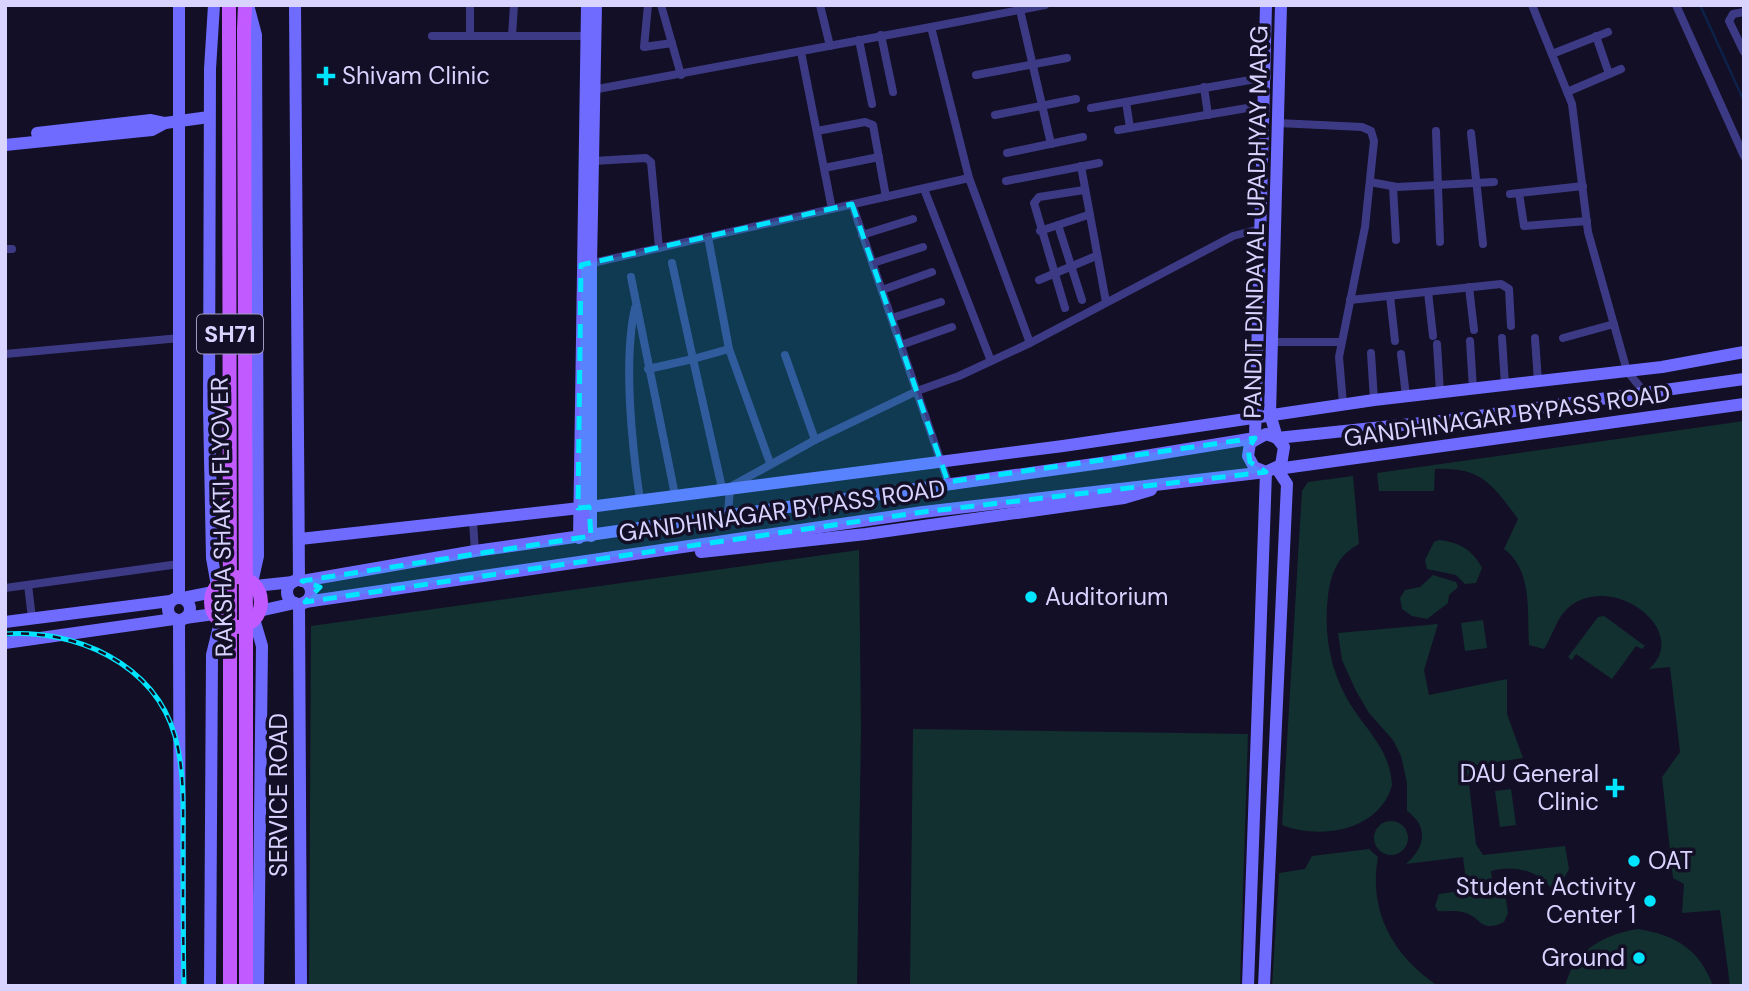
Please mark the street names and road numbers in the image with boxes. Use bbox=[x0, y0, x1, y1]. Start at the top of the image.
street label: PANDIT DINDAYAL UPADHYAY MARG bbox=[1237, 25, 1274, 419]
road number: SH71 bbox=[197, 314, 263, 354]
street label: RAKSHA SHAKTI FLYOVER bbox=[204, 377, 239, 657]
street label: GANDHINAGAR BYPASS ROAD bbox=[1342, 377, 1672, 454]
street label: GANDHINAGAR BYPASS ROAD bbox=[617, 472, 947, 549]
street label: SERVICE ROAD bbox=[263, 713, 294, 877]

